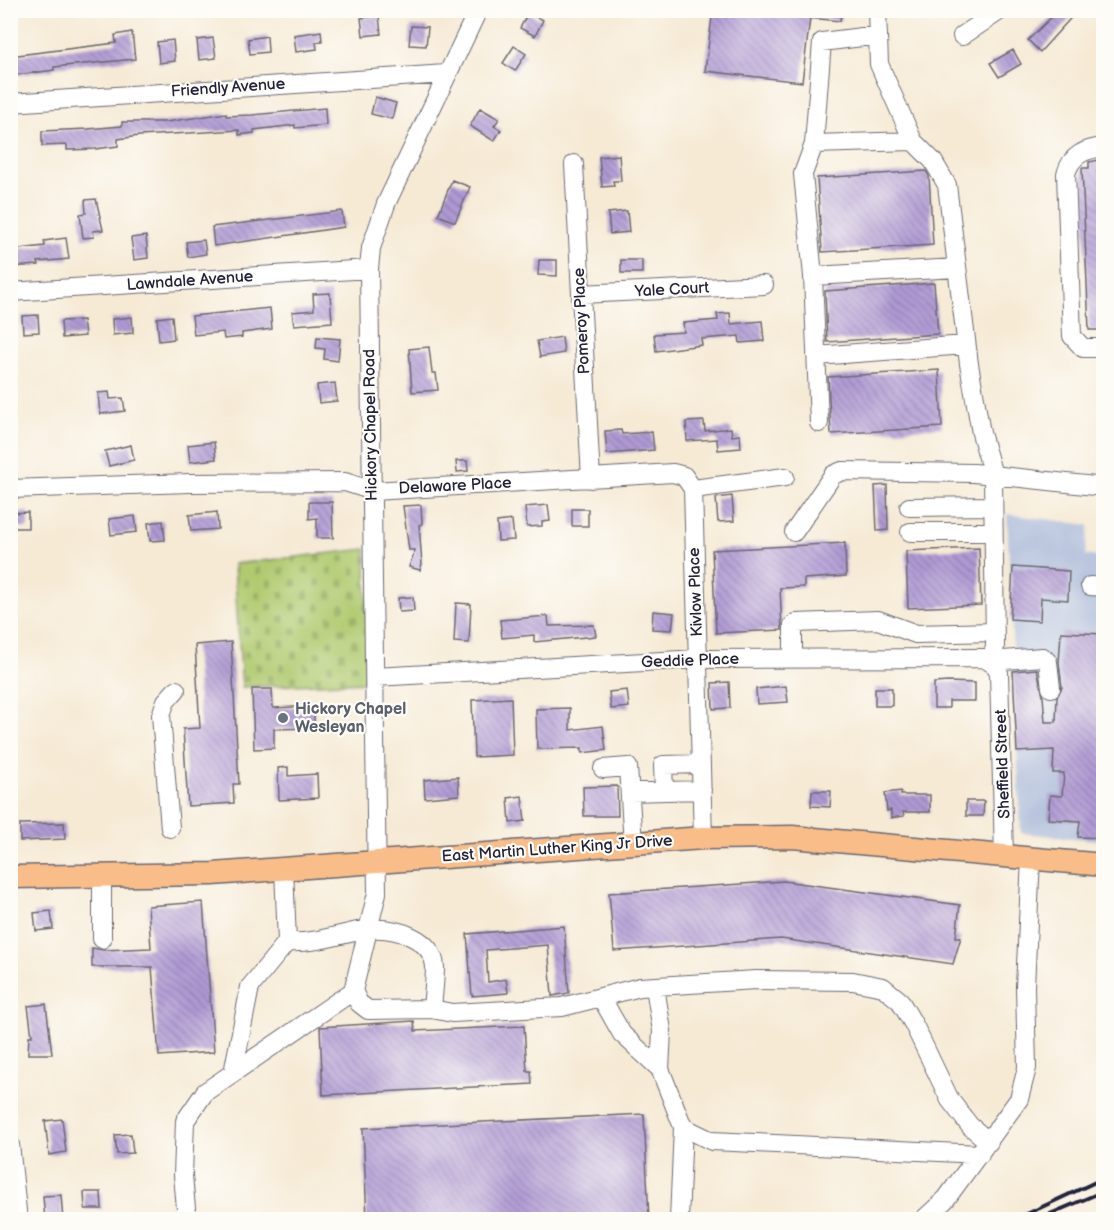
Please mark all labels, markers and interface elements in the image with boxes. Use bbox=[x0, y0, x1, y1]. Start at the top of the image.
street label: Friendly Avenue bbox=[170, 74, 286, 101]
street label: Lawndale Avenue bbox=[126, 267, 254, 295]
street label: Pomeroy Place bbox=[570, 267, 594, 375]
street label: Yale Court bbox=[633, 279, 710, 301]
street label: Hickory Chapel Road bbox=[360, 349, 382, 501]
street label: Delaware Place bbox=[398, 474, 512, 498]
street label: Kivlow Place bbox=[685, 547, 707, 637]
street label: Geddie Place bbox=[641, 650, 740, 672]
place label: Hickory Chapel Wesleyan bbox=[295, 700, 406, 737]
street label: Sheffield Street bbox=[992, 709, 1014, 819]
marker: Hickory Chapel Wesleyan bbox=[276, 711, 290, 725]
street label: East Martin Luther King Jr Drive bbox=[441, 831, 673, 867]

